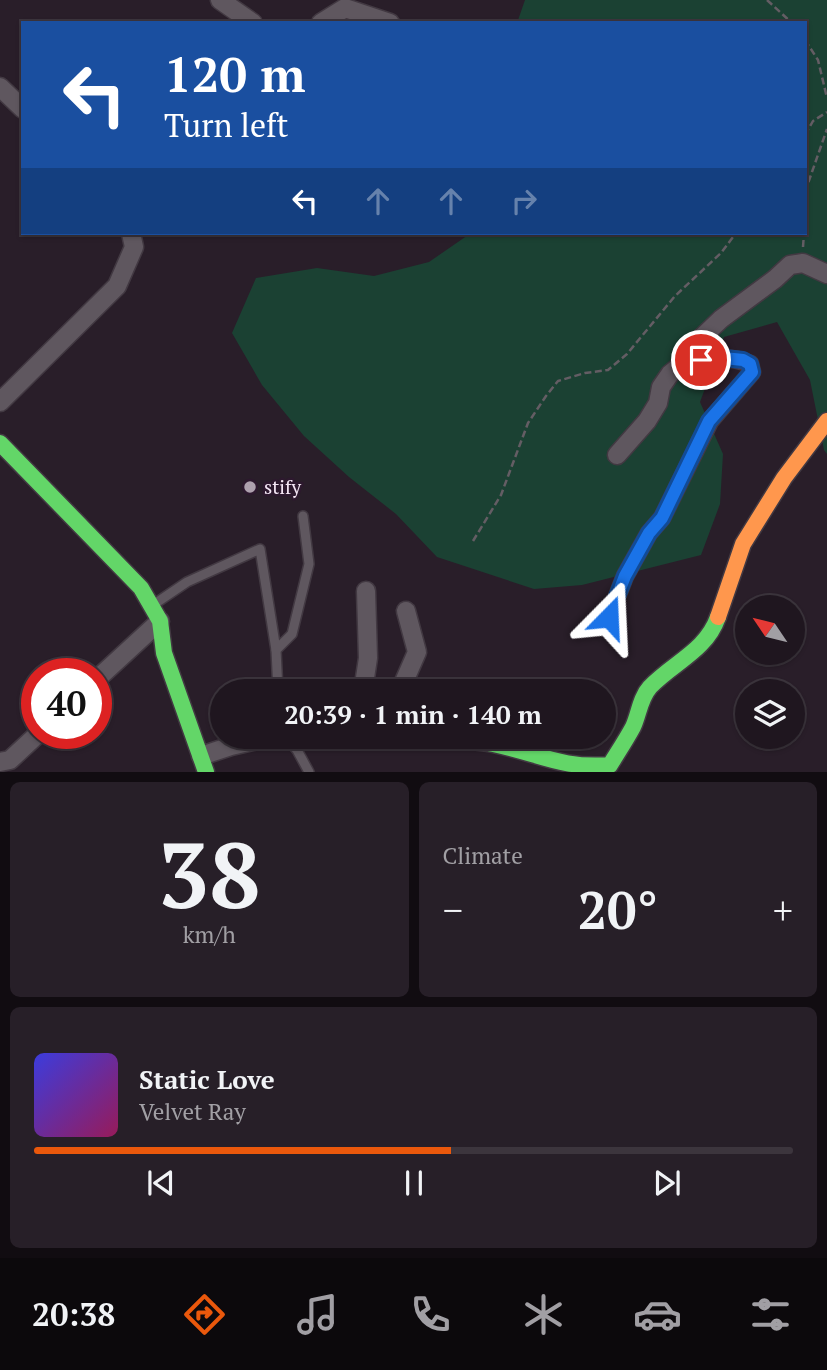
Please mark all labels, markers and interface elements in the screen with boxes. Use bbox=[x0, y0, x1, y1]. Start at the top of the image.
text: 120 m bbox=[164, 41, 306, 106]
icon: left bbox=[49, 49, 140, 140]
text: Turn left bbox=[164, 104, 288, 146]
icon: left bbox=[286, 182, 324, 220]
icon: ahead bbox=[359, 182, 397, 220]
icon: ahead bbox=[432, 182, 470, 220]
icon: right bbox=[505, 182, 543, 220]
pin bbox=[671, 330, 731, 390]
icon: arrive bbox=[682, 341, 720, 379]
place label: stify bbox=[264, 474, 301, 499]
marker: stify bbox=[242, 479, 258, 495]
position arrow bbox=[572, 580, 646, 654]
north arrow bbox=[735, 595, 805, 665]
map controls bbox=[735, 595, 805, 749]
speed limit sign: 40 bbox=[21, 658, 112, 749]
button: layers bbox=[735, 679, 805, 749]
text: 20:39 · 1 min · 140 m bbox=[284, 697, 542, 731]
text: 38 bbox=[158, 813, 261, 934]
text: Climate bbox=[443, 840, 523, 871]
text: 20° bbox=[578, 875, 658, 944]
text: − bbox=[443, 885, 463, 935]
text: + bbox=[773, 885, 793, 935]
text: km/h bbox=[183, 919, 236, 950]
text: Static Love bbox=[139, 1062, 275, 1096]
text: Velvet Ray bbox=[139, 1096, 246, 1127]
icon: previous bbox=[142, 1164, 180, 1202]
icon: pause bbox=[395, 1164, 433, 1202]
icon: next bbox=[648, 1164, 686, 1202]
icon: directions bbox=[180, 1290, 229, 1339]
icon: music bbox=[293, 1290, 342, 1339]
icon: phone bbox=[406, 1290, 455, 1339]
icon: climate bbox=[519, 1290, 568, 1339]
icon: car bbox=[633, 1290, 682, 1339]
icon: filters bbox=[746, 1290, 795, 1339]
text: 20:38 bbox=[32, 1293, 115, 1335]

